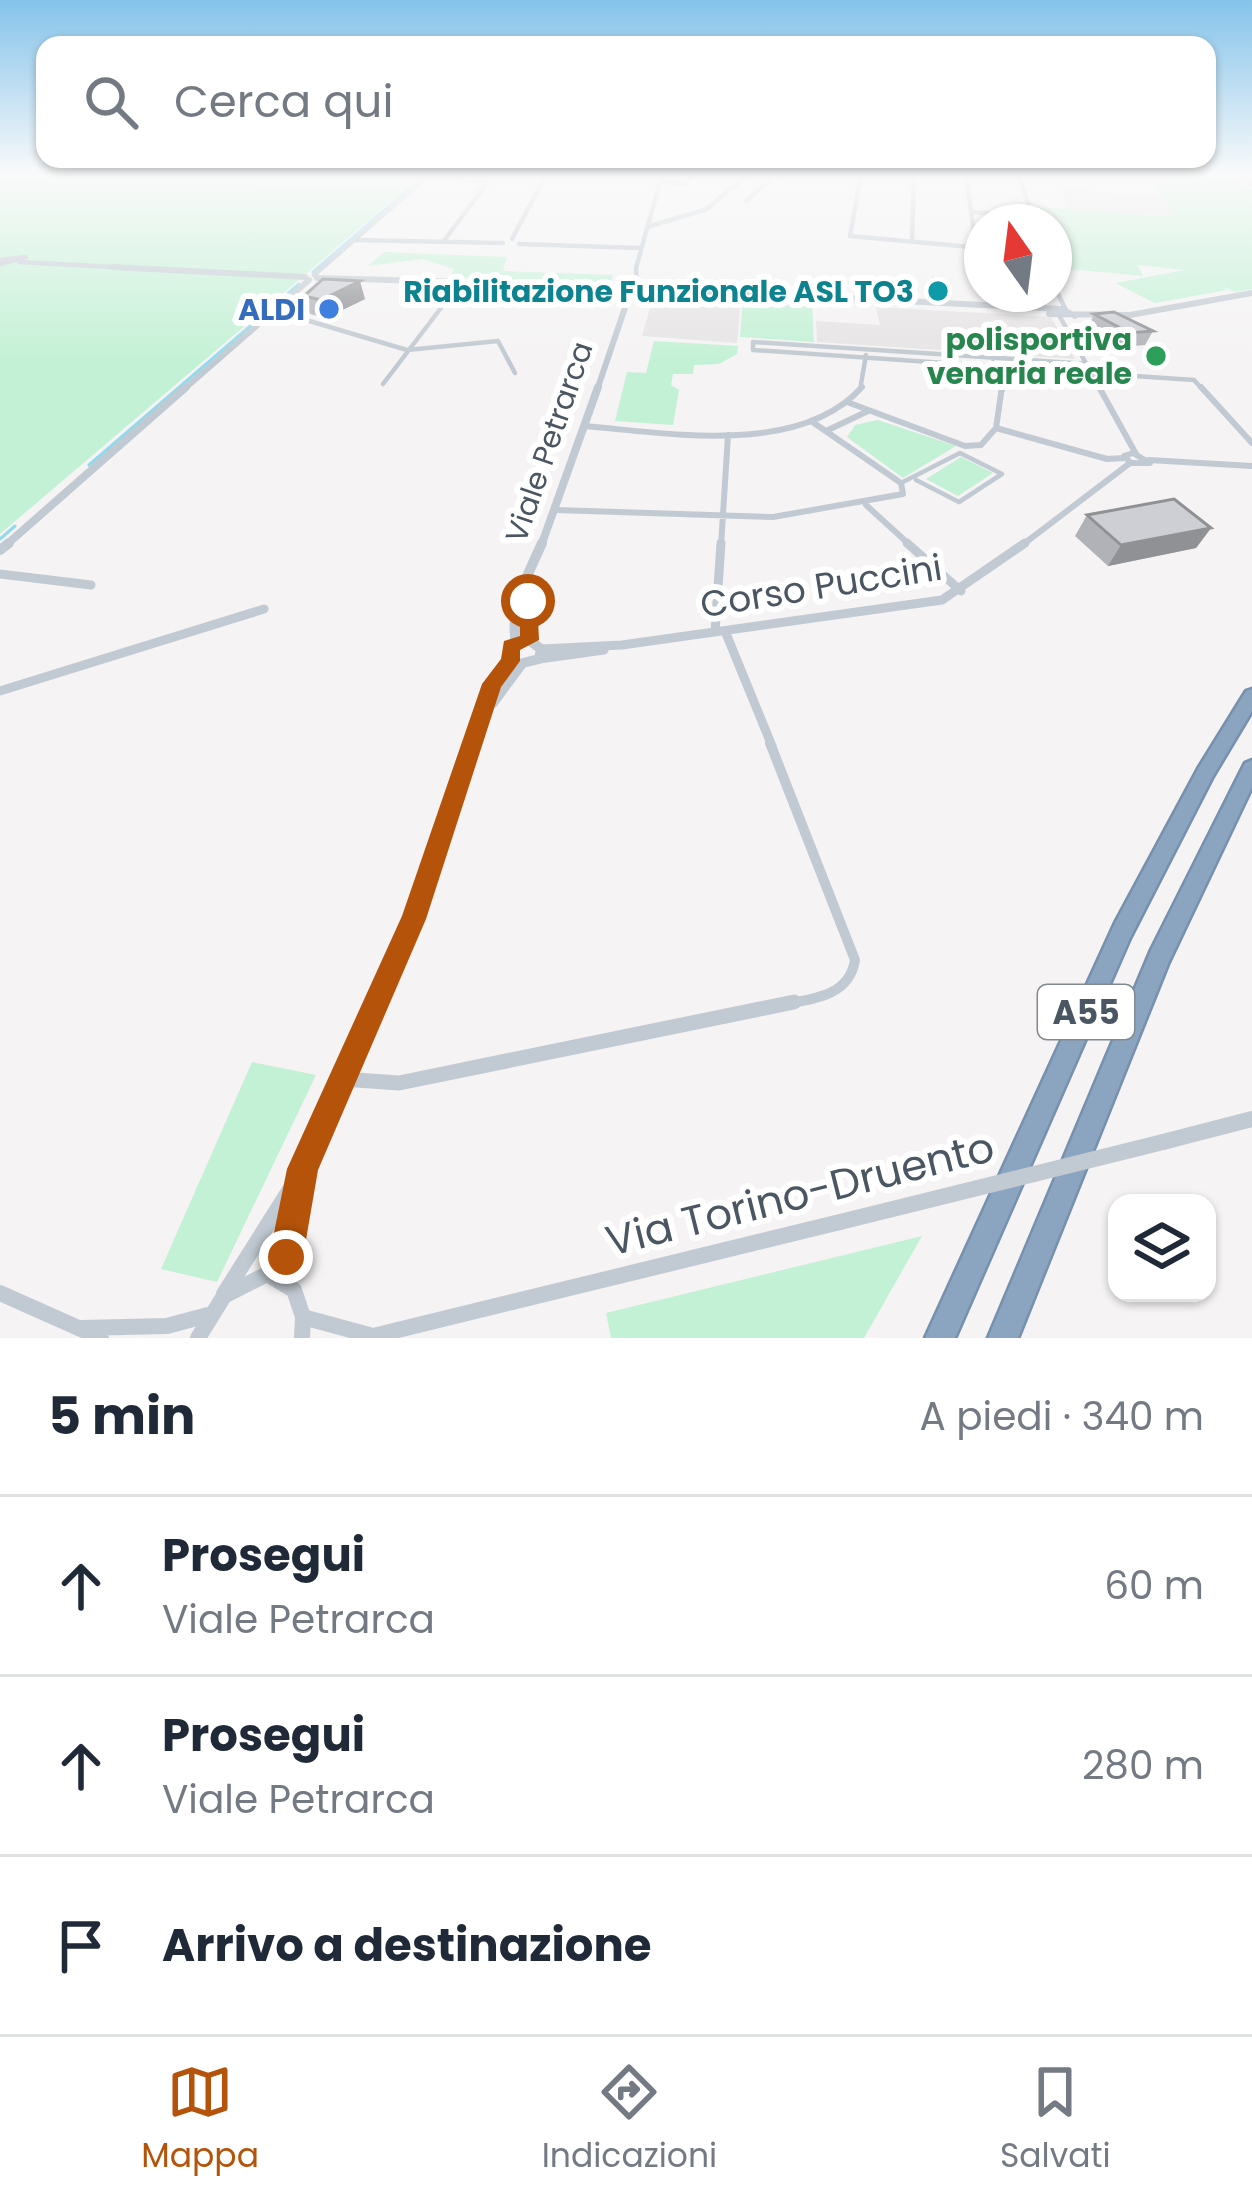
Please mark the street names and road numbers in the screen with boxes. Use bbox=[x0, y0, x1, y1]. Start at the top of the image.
street label: Viale Petrarca bbox=[494, 336, 604, 548]
street label: Corso Puccini bbox=[696, 542, 946, 630]
road number: A55 bbox=[1038, 985, 1134, 1039]
street label: Via Torino-Druento bbox=[600, 1117, 1000, 1271]

